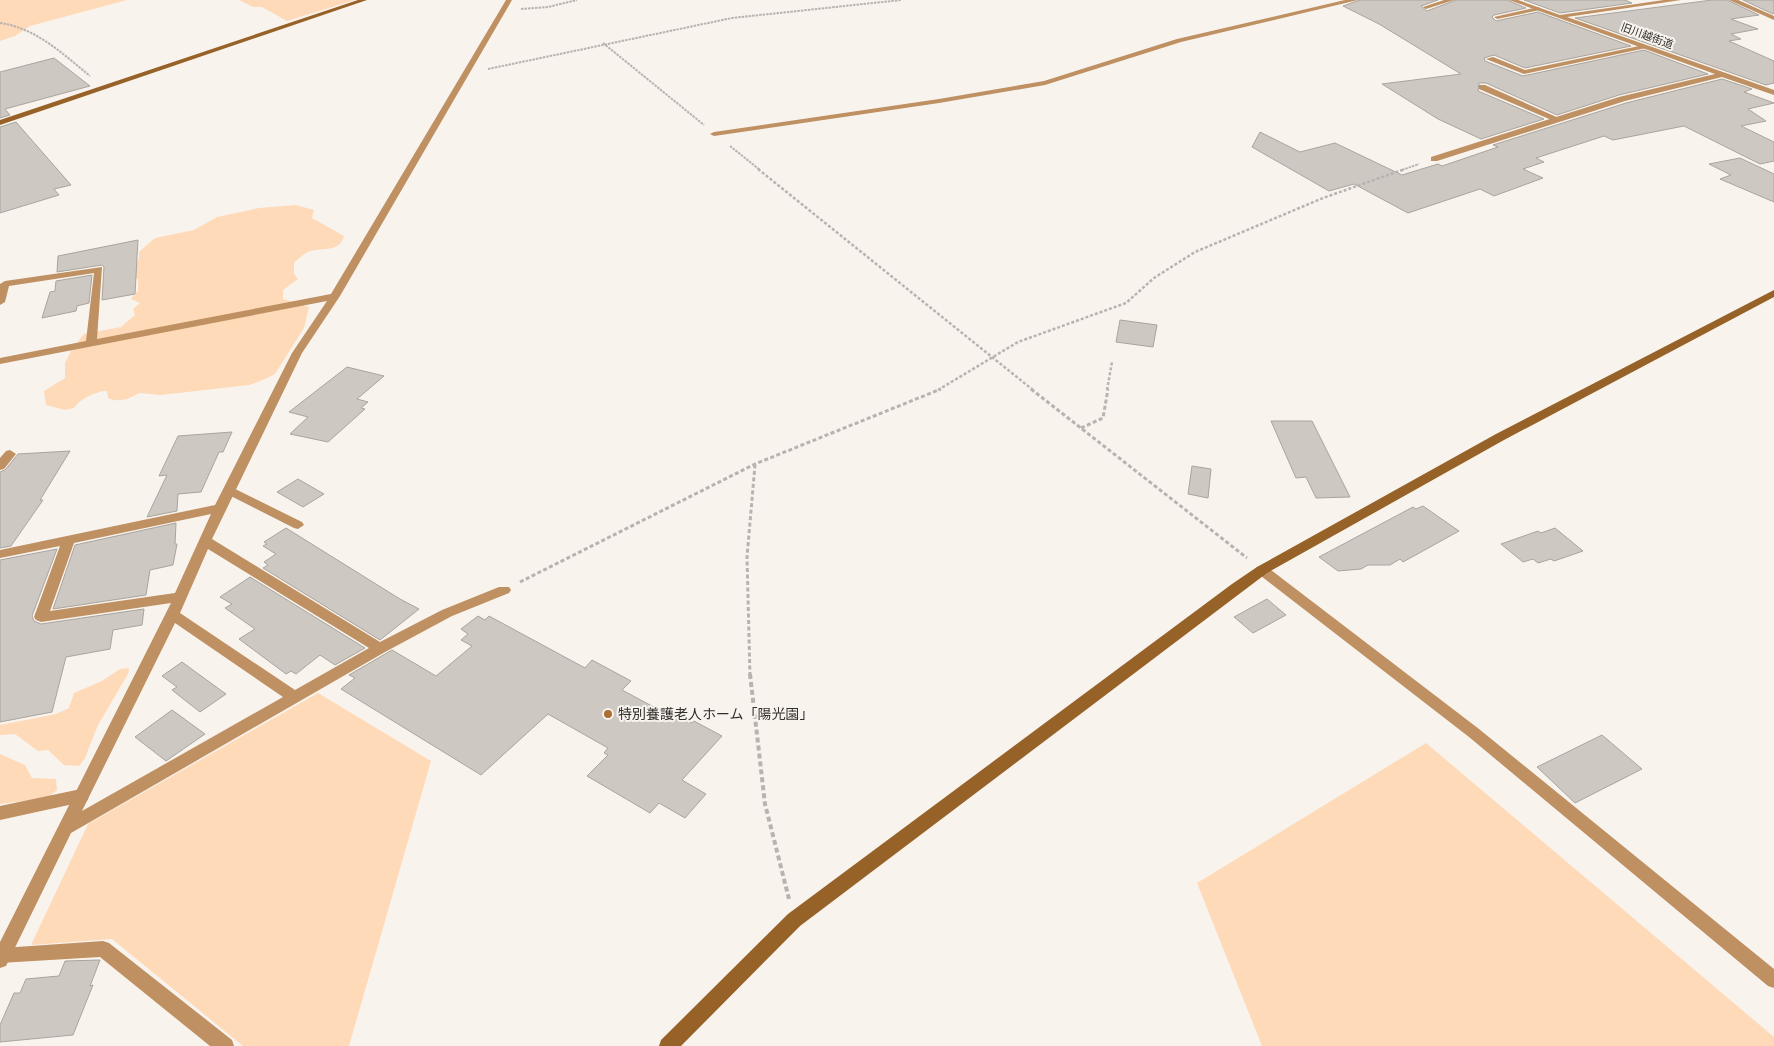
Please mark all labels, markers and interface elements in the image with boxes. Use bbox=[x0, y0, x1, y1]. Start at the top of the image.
street label: 旧川越街道 bbox=[1619, 20, 1675, 52]
place label: 特別養護老人ホーム「陽光園」 bbox=[618, 706, 814, 723]
marker: 特別養護老人ホーム「陽光園」 bbox=[602, 708, 614, 720]

